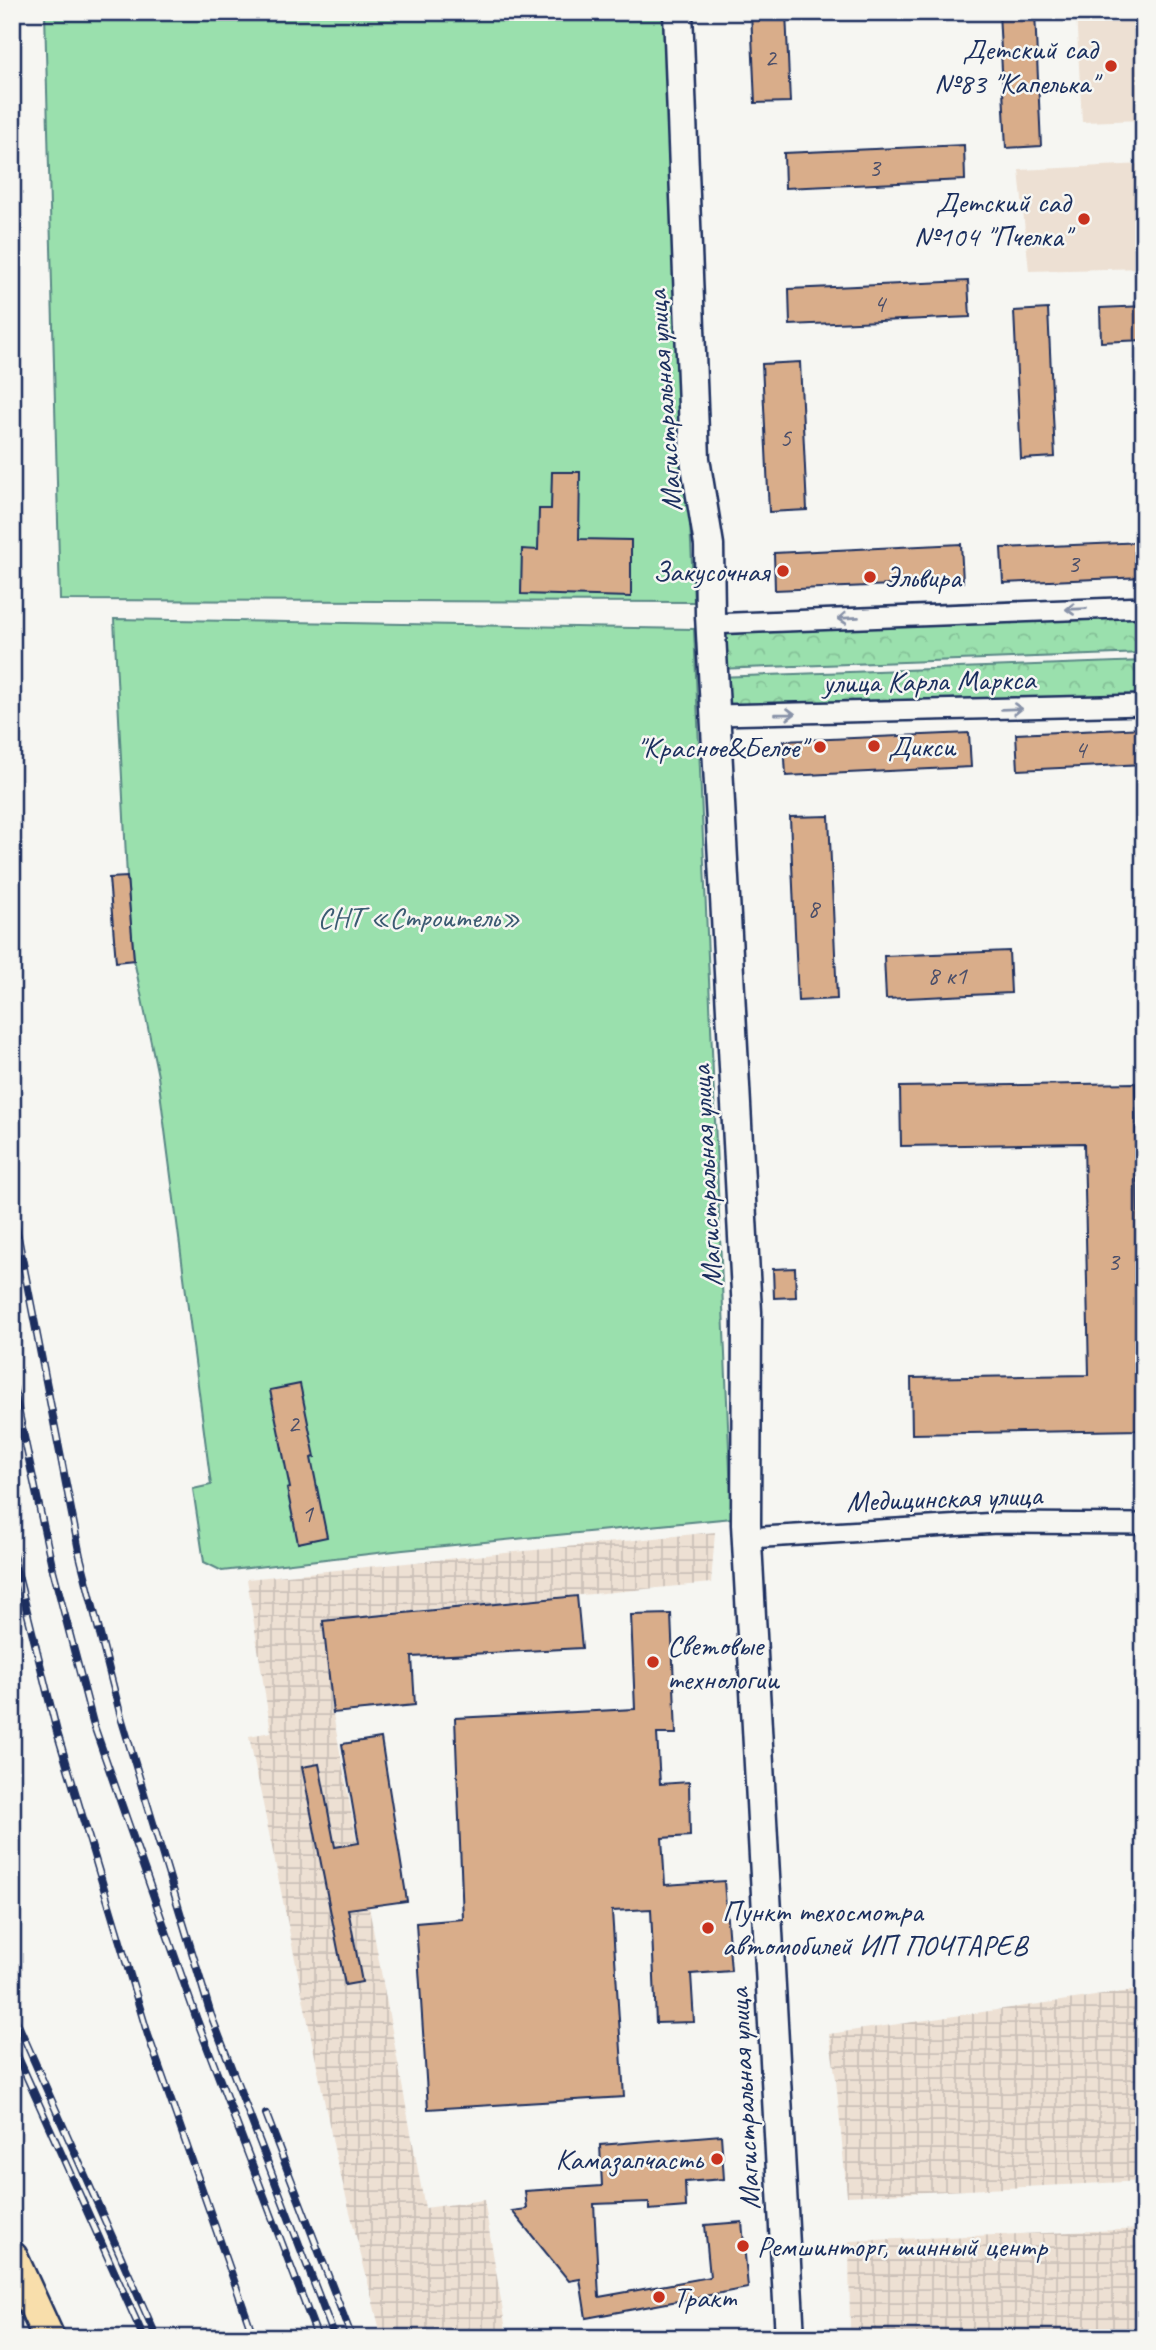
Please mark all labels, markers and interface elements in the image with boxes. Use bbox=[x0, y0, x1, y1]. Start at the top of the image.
place label: Детский сад №83 "Капелька" bbox=[934, 30, 1103, 102]
house number: 2 bbox=[764, 41, 778, 74]
marker: Детский сад №83 "Капелька" bbox=[1103, 58, 1119, 74]
house number: 3 bbox=[868, 151, 882, 184]
place label: Детский сад №104 "Пчелка" bbox=[914, 183, 1076, 255]
marker: Детский сад №104 "Пчелка" bbox=[1076, 211, 1092, 227]
street label: Магистральная улица bbox=[637, 287, 691, 513]
house number: 4 bbox=[873, 287, 887, 320]
house number: 5 bbox=[779, 421, 792, 454]
house number: 3 bbox=[1067, 547, 1081, 580]
place label: Закусочная bbox=[653, 552, 772, 590]
place label: Эльвира bbox=[884, 558, 963, 596]
marker: Закусочная bbox=[775, 563, 791, 579]
marker: Эльвира bbox=[862, 569, 878, 585]
one-way arrow bbox=[1064, 603, 1087, 616]
one-way arrow bbox=[837, 612, 860, 625]
street label: улица Карла Маркса bbox=[820, 660, 1038, 702]
one-way arrow bbox=[1000, 702, 1023, 716]
one-way arrow bbox=[773, 707, 796, 720]
place label: Дикси bbox=[888, 727, 957, 765]
place label: "Красное&Белое" bbox=[637, 728, 812, 766]
house number: 4 bbox=[1074, 733, 1088, 766]
marker: Дикси bbox=[866, 738, 882, 754]
marker: "Красное&Белое" bbox=[812, 739, 828, 755]
house number: 8 bbox=[807, 892, 821, 925]
park label: СНТ «Строитель» bbox=[318, 898, 520, 936]
house number: 8 к1 bbox=[927, 959, 968, 992]
street label: Магистральная улица bbox=[681, 1062, 731, 1288]
house number: 3 bbox=[1107, 1245, 1121, 1278]
house number: 2 bbox=[287, 1407, 301, 1440]
street label: Медицинская улица bbox=[845, 1476, 1045, 1520]
house number: 1 bbox=[301, 1497, 314, 1530]
place label: Световые технологии bbox=[667, 1626, 780, 1698]
marker: Световые технологии bbox=[645, 1654, 661, 1670]
place label: Пункт техосмотра автомобилей ИП ПОЧТАРЕВ bbox=[722, 1892, 1030, 1964]
marker: Пункт техосмотра автомобилей ИП ПОЧТАРЕВ bbox=[700, 1920, 716, 1936]
street label: Магистральная улица bbox=[719, 1985, 769, 2211]
place label: Камазапчасть bbox=[556, 2140, 705, 2178]
marker: Камазапчасть bbox=[709, 2151, 725, 2167]
place label: Ремшинторг, шинный центр bbox=[757, 2227, 1049, 2265]
marker: Ремшинторг, шинный центр bbox=[735, 2238, 751, 2254]
place label: Тракт bbox=[673, 2278, 738, 2316]
marker: Тракт bbox=[651, 2289, 667, 2305]

